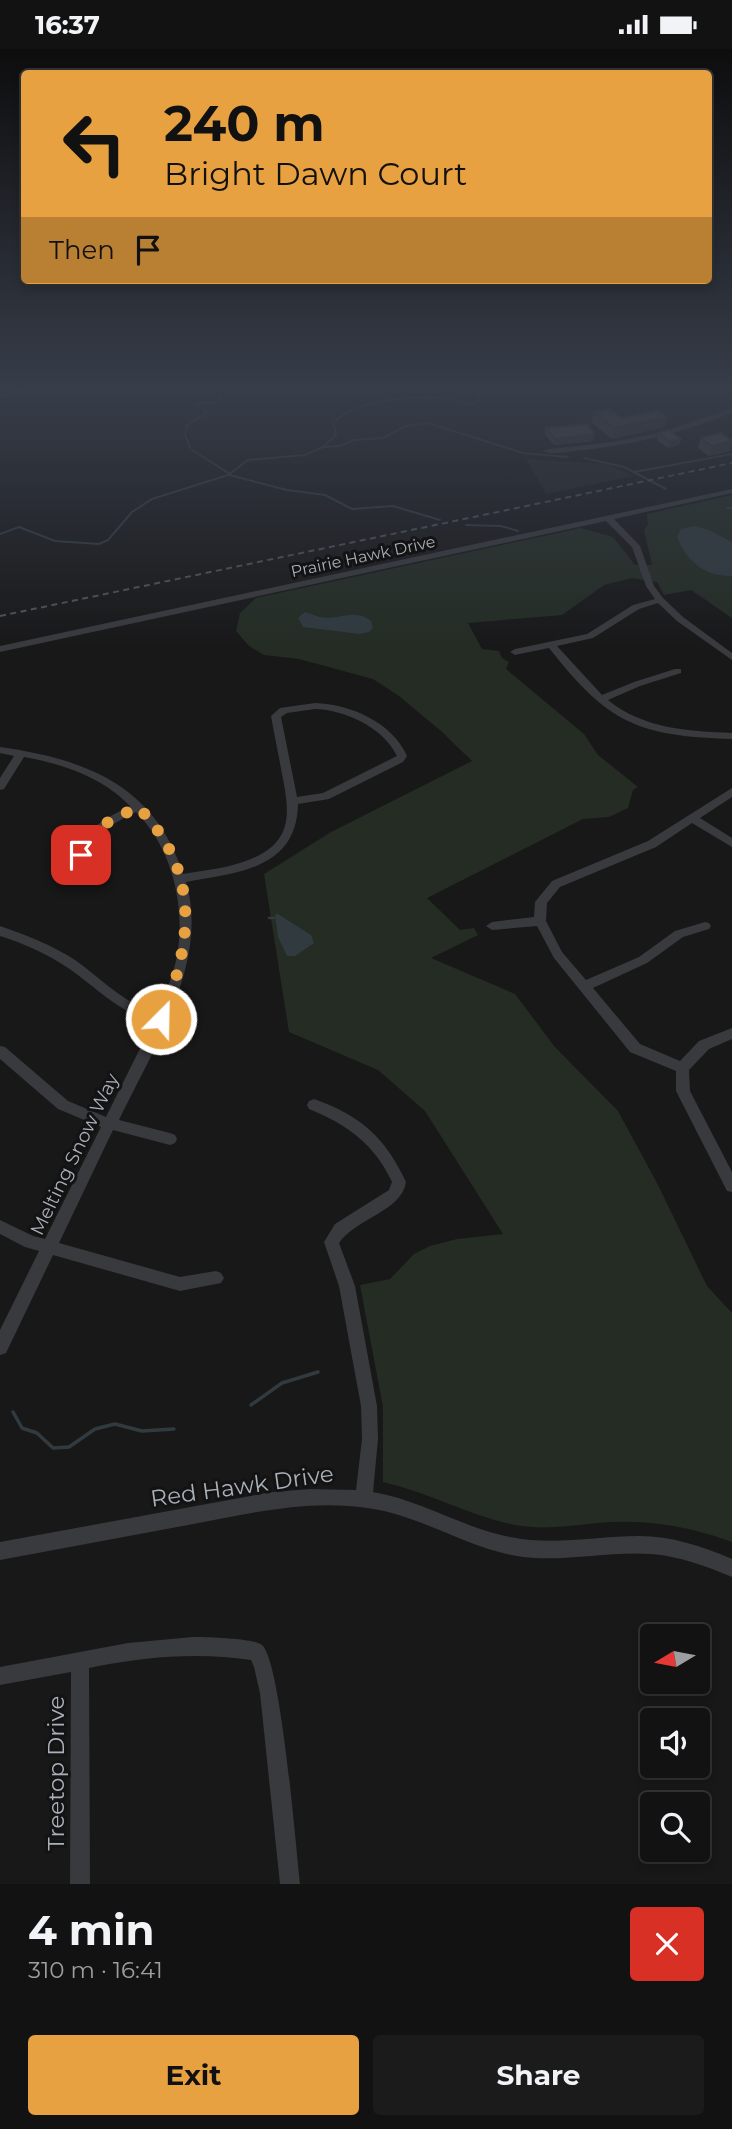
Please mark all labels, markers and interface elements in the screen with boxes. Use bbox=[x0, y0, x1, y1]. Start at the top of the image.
text: 16:37 bbox=[35, 9, 100, 41]
text: 240 m bbox=[164, 94, 325, 153]
icon: left bbox=[49, 98, 140, 189]
text: Bright Dawn Court bbox=[164, 154, 467, 193]
icon: arrive bbox=[129, 231, 167, 269]
text: Then bbox=[49, 234, 115, 266]
street label: Prairie Hawk Drive bbox=[289, 532, 437, 581]
pin bbox=[51, 825, 111, 885]
icon: arrive bbox=[62, 836, 100, 874]
position arrow bbox=[124, 982, 198, 1056]
street label: Melting Snow Way bbox=[25, 1069, 124, 1239]
street label: Red Hawk Drive bbox=[149, 1459, 335, 1513]
north arrow bbox=[640, 1624, 710, 1694]
map controls bbox=[640, 1624, 710, 1862]
street label: Treetop Drive bbox=[42, 1696, 70, 1850]
button: sound bbox=[640, 1708, 710, 1778]
button: search bbox=[640, 1792, 710, 1862]
text: 4 min bbox=[28, 1904, 155, 1956]
button: close bbox=[630, 1907, 704, 1981]
text: 310 m · 16:41 bbox=[28, 1956, 163, 1984]
button: Exit bbox=[28, 2035, 359, 2115]
button: Share bbox=[373, 2035, 704, 2115]

